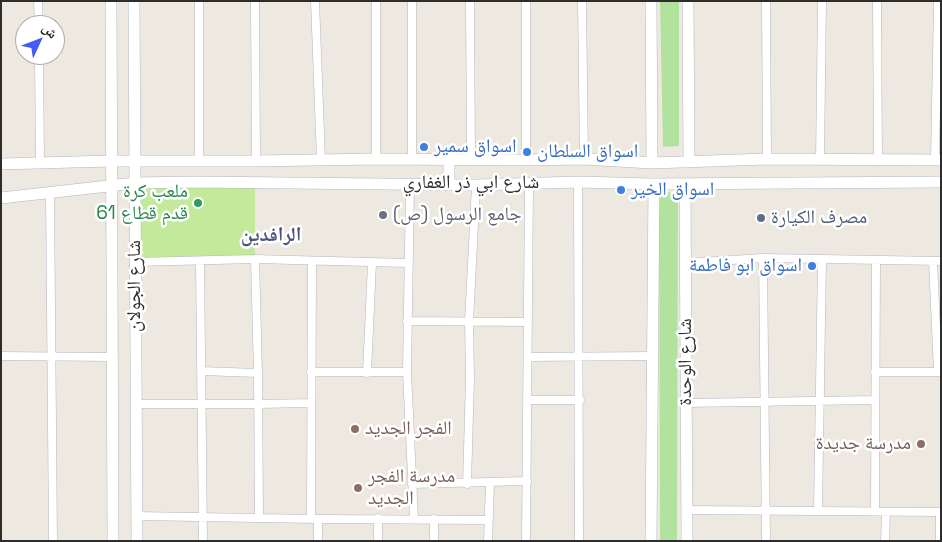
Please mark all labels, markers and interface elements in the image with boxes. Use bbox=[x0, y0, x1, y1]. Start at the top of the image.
north arrow bbox=[15, 15, 65, 65]
text: ش bbox=[39, 19, 62, 42]
place label: اسواق سمير bbox=[434, 136, 516, 158]
marker: اسواق سمير bbox=[418, 141, 430, 153]
place label: اسواق السلطان bbox=[537, 141, 638, 163]
marker: اسواق السلطان bbox=[521, 146, 533, 158]
street label: شارع ابي ذر الغفاري bbox=[403, 172, 539, 194]
place label: اسواق الخير bbox=[631, 179, 714, 201]
place label: ملعب كرة قدم قطاع 61 bbox=[96, 181, 188, 225]
marker: اسواق الخير bbox=[615, 184, 627, 196]
marker: ملعب كرة قدم قطاع 61 bbox=[192, 197, 204, 209]
place label: جامع الرسول (ص) bbox=[393, 204, 521, 226]
place label: مصرف الكيارة bbox=[771, 207, 867, 229]
marker: جامع الرسول (ص) bbox=[377, 209, 389, 221]
marker: مصرف الكيارة bbox=[755, 212, 767, 224]
district label: الرافدين bbox=[241, 224, 301, 248]
street label: شارع الجولان bbox=[124, 240, 146, 332]
place label: اسواق ابو فاطمة bbox=[689, 255, 802, 277]
marker: اسواق ابو فاطمة bbox=[806, 260, 818, 272]
street label: شارع الوحدة bbox=[675, 318, 697, 406]
place label: الفجر الجديد bbox=[365, 418, 452, 440]
marker: الفجر الجديد bbox=[349, 423, 361, 435]
place label: مدرسة جديدة bbox=[816, 433, 911, 455]
marker: مدرسة جديدة bbox=[915, 438, 927, 450]
place label: مدرسة الفجر الجديد bbox=[368, 466, 455, 510]
marker: مدرسة الفجر الجديد bbox=[352, 482, 364, 494]

